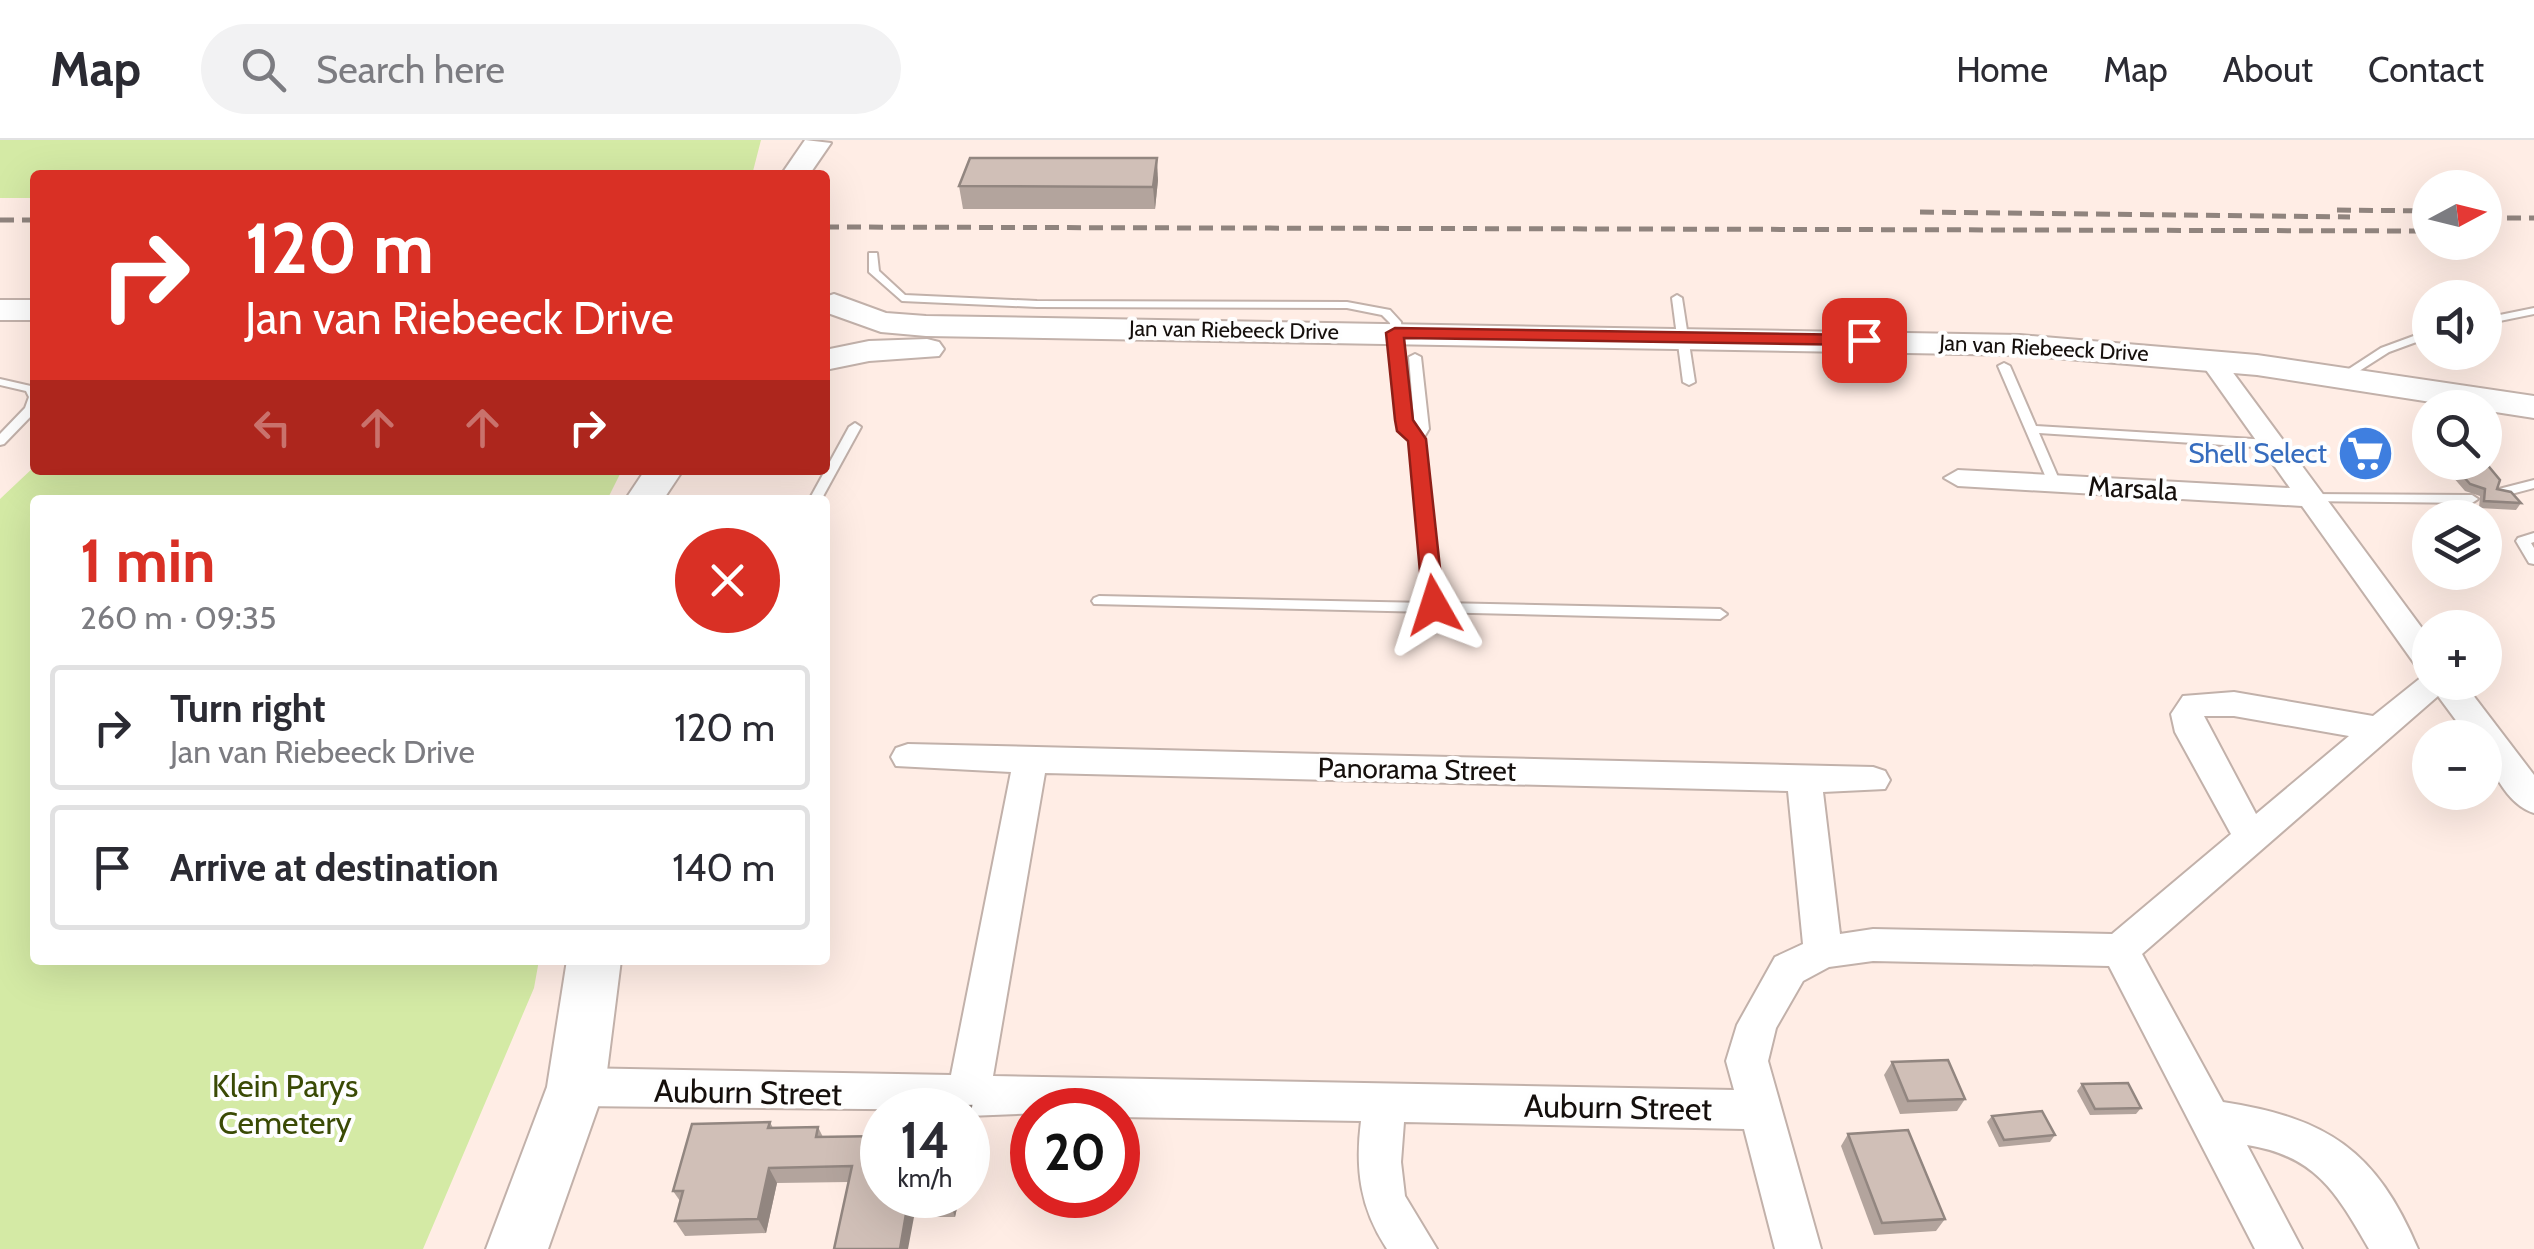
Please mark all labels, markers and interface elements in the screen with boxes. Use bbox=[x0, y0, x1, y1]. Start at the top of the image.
search box bbox=[201, 24, 901, 114]
text: Map bbox=[50, 40, 141, 98]
icon: search bbox=[236, 42, 291, 97]
text: Search here bbox=[316, 46, 505, 93]
text: Home bbox=[1956, 48, 2048, 91]
text: Map bbox=[2103, 48, 2168, 91]
text: About bbox=[2223, 48, 2313, 91]
text: Contact bbox=[2368, 48, 2484, 91]
north arrow bbox=[2412, 170, 2502, 260]
map controls bbox=[2412, 170, 2502, 810]
text: 120 m bbox=[245, 205, 434, 291]
icon: right bbox=[80, 210, 210, 340]
button: sound bbox=[2412, 280, 2502, 370]
text: Jan van Riebeeck Drive bbox=[245, 291, 674, 345]
pin bbox=[1822, 298, 1907, 383]
icon: arrive bbox=[1837, 313, 1892, 368]
street label: Jan van Riebeeck Drive bbox=[1128, 315, 1339, 345]
street label: Jan van Riebeeck Drive bbox=[1938, 329, 2149, 367]
button: search bbox=[2412, 390, 2502, 480]
icon: left bbox=[245, 400, 300, 455]
icon: ahead bbox=[350, 400, 405, 455]
icon: ahead bbox=[455, 400, 510, 455]
icon: right bbox=[560, 400, 615, 455]
supermarket icon: Shell Select bbox=[2336, 423, 2396, 483]
place label: Shell Select bbox=[2188, 436, 2327, 470]
street label: Marsala bbox=[2087, 469, 2179, 507]
button: layers bbox=[2412, 500, 2502, 590]
text: 1 min bbox=[80, 524, 215, 597]
button: close bbox=[675, 528, 780, 633]
position arrow bbox=[1382, 553, 1486, 657]
text: 260 m · 09:35 bbox=[80, 598, 276, 637]
button: + bbox=[2412, 610, 2502, 700]
text: Turn right bbox=[170, 685, 326, 732]
icon: right bbox=[85, 700, 140, 755]
text: 120 m bbox=[674, 704, 775, 751]
button: − bbox=[2412, 720, 2502, 810]
text: Jan van Riebeeck Drive bbox=[170, 732, 475, 771]
street label: Panorama Street bbox=[1317, 750, 1517, 788]
icon: arrive bbox=[85, 840, 140, 895]
text: Arrive at destination bbox=[170, 844, 499, 891]
text: 140 m bbox=[672, 844, 775, 891]
park label: Klein Parys Cemetery bbox=[212, 1066, 358, 1142]
street label: Auburn Street bbox=[654, 1071, 843, 1113]
street label: Auburn Street bbox=[1524, 1086, 1713, 1128]
speed limit sign: 20 bbox=[1010, 1088, 1140, 1218]
text: 14 bbox=[900, 1110, 950, 1171]
text: km/h bbox=[898, 1163, 952, 1193]

